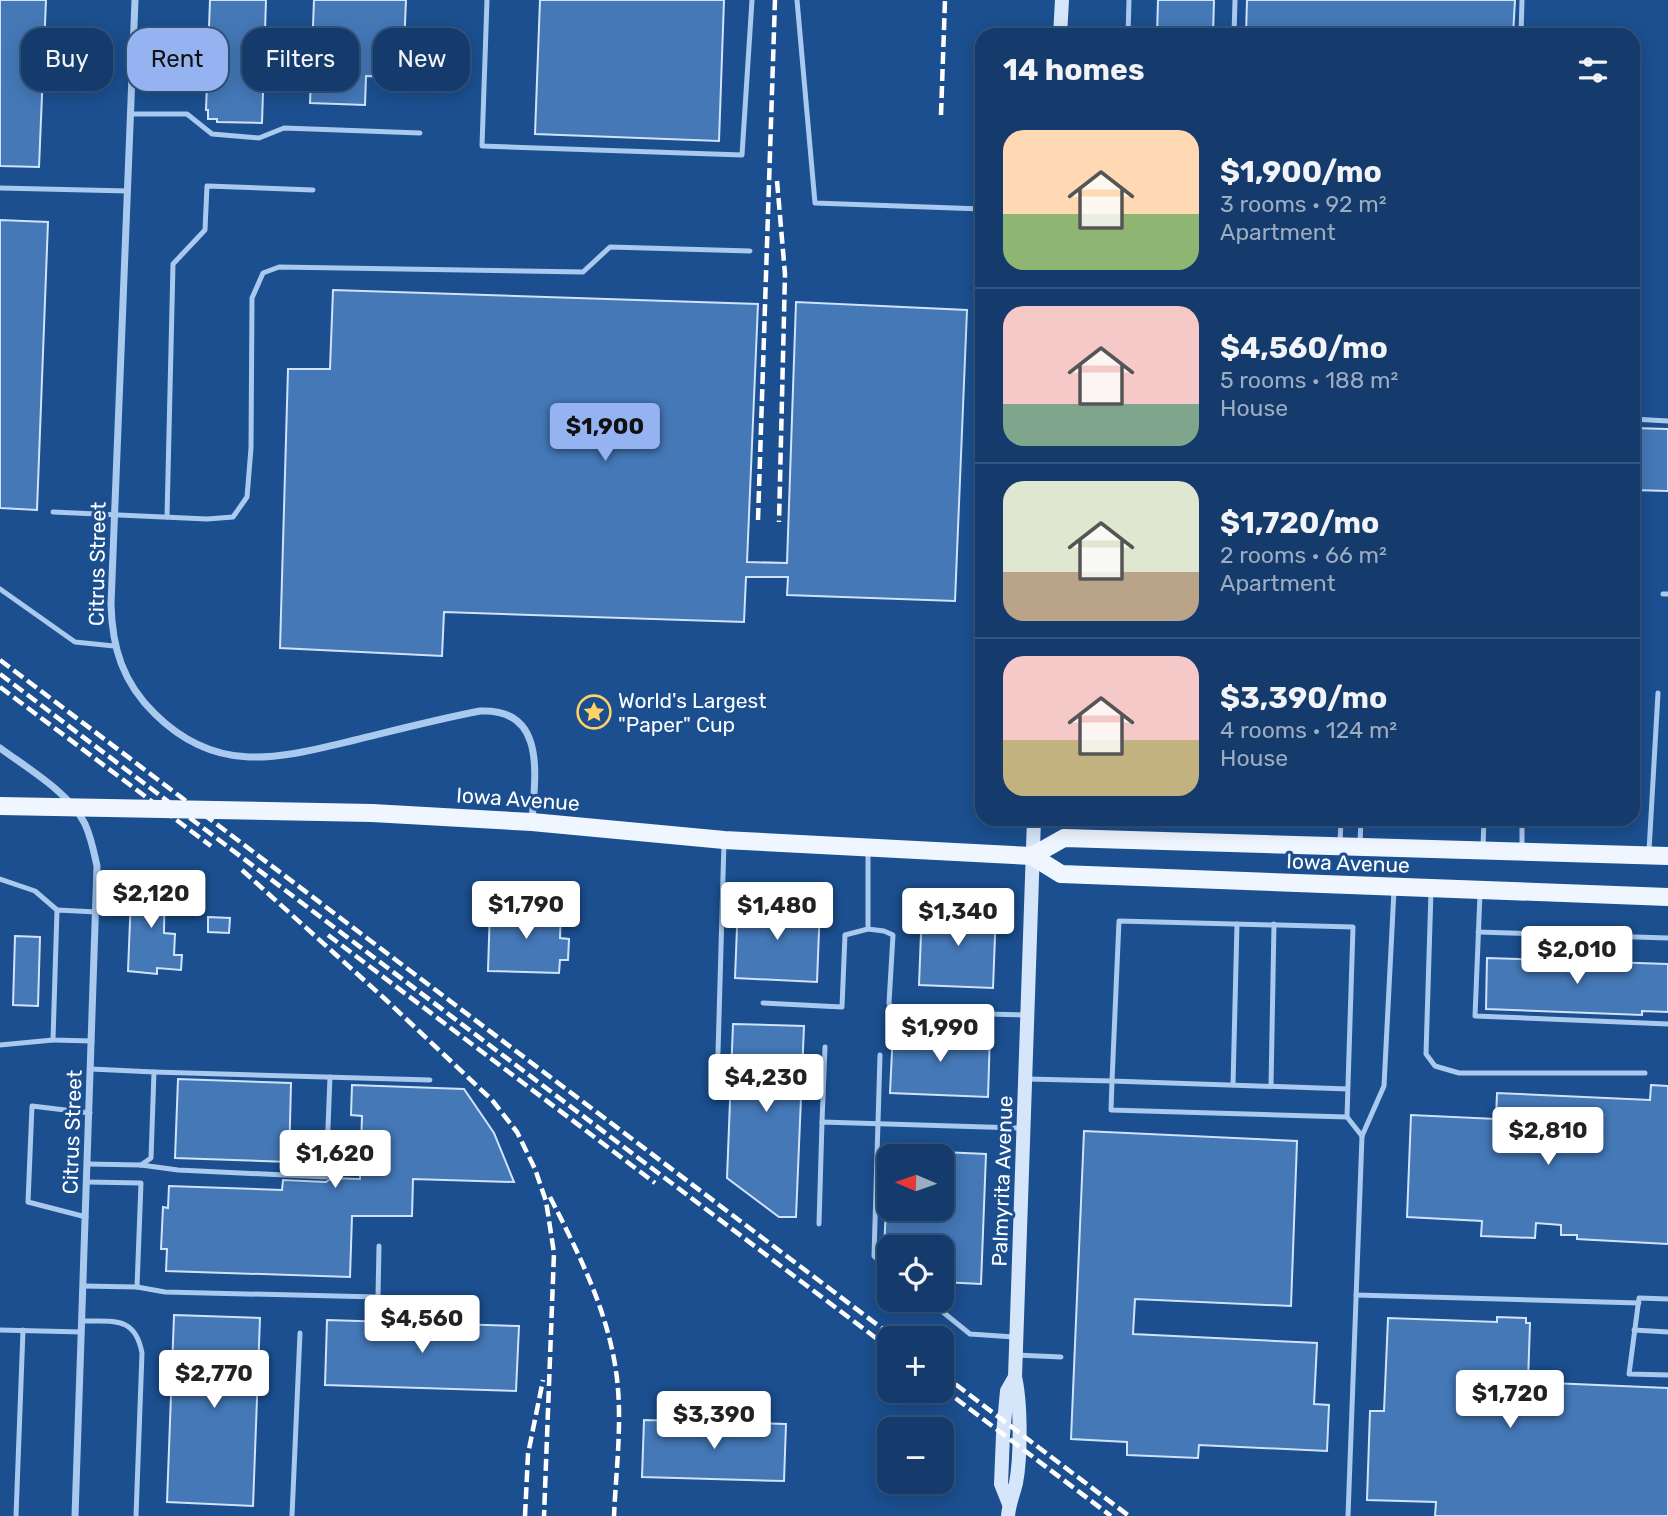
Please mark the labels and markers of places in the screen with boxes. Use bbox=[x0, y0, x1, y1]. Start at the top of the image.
pin: $1,900 bbox=[548, 404, 662, 463]
place label: World's Largest "Paper" Cup bbox=[618, 688, 766, 737]
place icon: World's Largest "Paper" Cup bbox=[575, 693, 613, 731]
pin: $2,120 bbox=[94, 870, 208, 930]
pin: $1,790 bbox=[469, 881, 583, 941]
pin: $1,480 bbox=[720, 883, 834, 942]
pin: $1,340 bbox=[901, 888, 1015, 948]
pin: $2,010 bbox=[1520, 926, 1634, 986]
pin: $1,990 bbox=[883, 1004, 997, 1064]
pin: $4,230 bbox=[709, 1054, 823, 1114]
pin: $2,810 bbox=[1491, 1108, 1605, 1167]
pin: $1,620 bbox=[278, 1130, 392, 1190]
pin: $4,560 bbox=[365, 1296, 479, 1355]
pin: $2,770 bbox=[157, 1350, 271, 1410]
pin: $1,720 bbox=[1453, 1370, 1567, 1430]
pin: $3,390 bbox=[657, 1392, 771, 1451]

